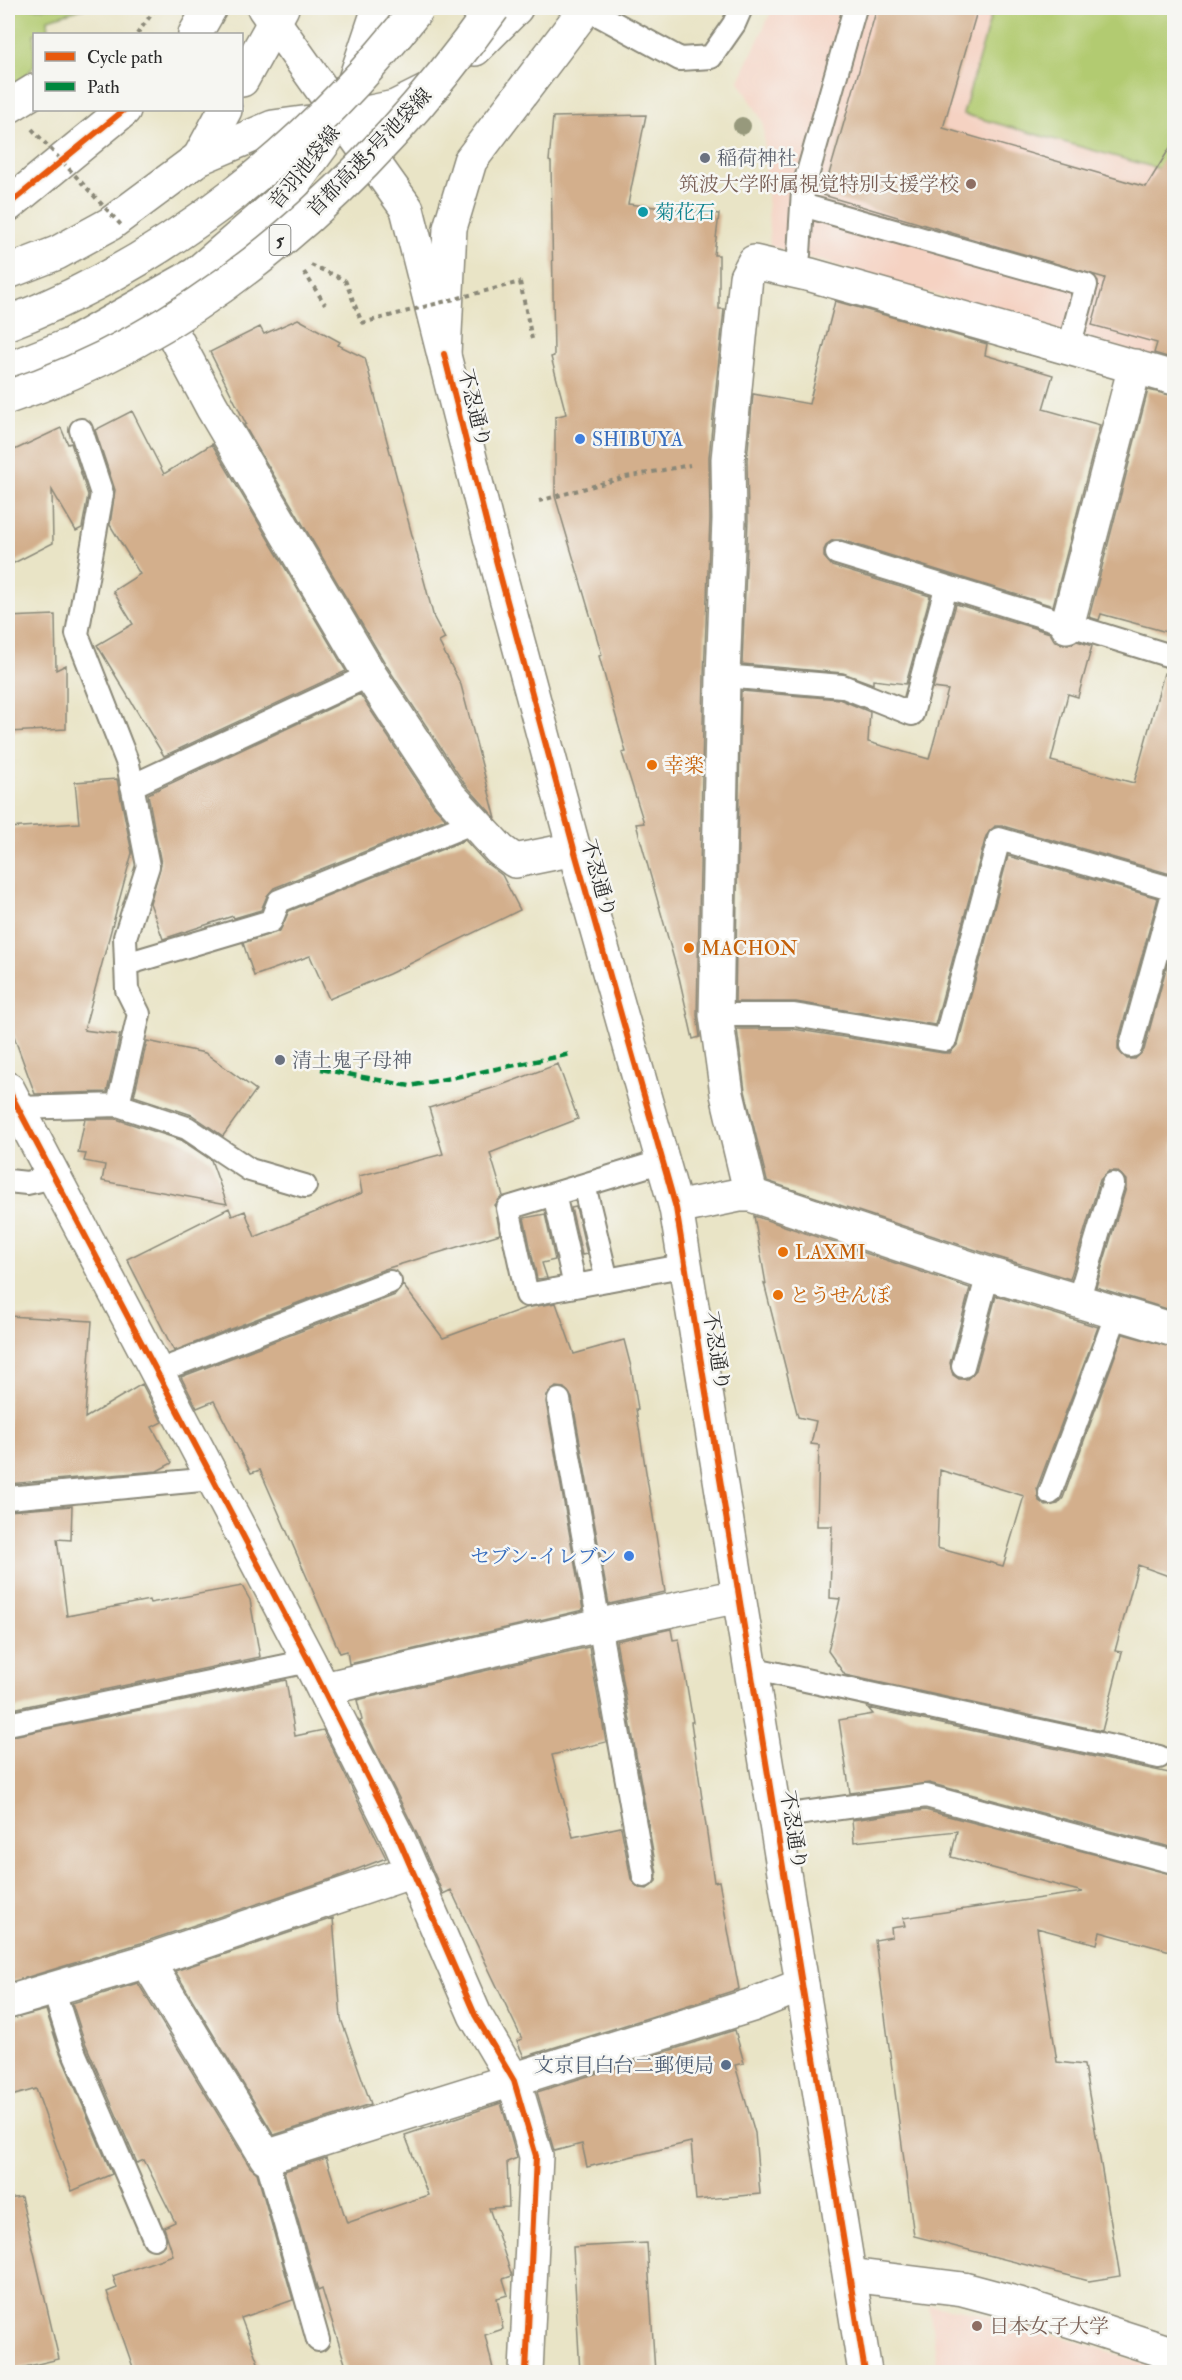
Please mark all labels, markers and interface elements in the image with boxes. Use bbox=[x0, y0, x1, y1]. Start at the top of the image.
legend bbox=[33, 33, 243, 111]
text: Cycle path bbox=[87, 46, 163, 69]
text: Path bbox=[87, 76, 120, 99]
street label: 首都高速5号池袋線 bbox=[302, 83, 437, 222]
street label: 音羽池袋線 bbox=[263, 121, 346, 214]
place label: 稲荷神社 bbox=[717, 146, 797, 171]
marker: 稲荷神社 bbox=[698, 151, 712, 165]
place label: 筑波大学附属視覚特別支援学校 bbox=[679, 172, 959, 197]
marker: 筑波大学附属視覚特別支援学校 bbox=[964, 177, 978, 191]
place label: 菊花石 bbox=[655, 200, 715, 225]
marker: 菊花石 bbox=[636, 205, 650, 219]
road number: 5 bbox=[270, 225, 290, 255]
street label: 不忍通り bbox=[453, 366, 496, 450]
place label: SHIBUYA bbox=[592, 427, 684, 452]
marker: SHIBUYA bbox=[573, 432, 587, 446]
place label: 幸楽 bbox=[664, 753, 704, 778]
marker: 幸楽 bbox=[645, 758, 659, 772]
street label: 不忍通り bbox=[575, 836, 622, 920]
place label: MACHON bbox=[701, 936, 798, 961]
marker: MACHON bbox=[682, 941, 696, 955]
place label: 清土鬼子母神 bbox=[292, 1048, 412, 1073]
marker: 清土鬼子母神 bbox=[273, 1053, 287, 1067]
place label: LAXMI bbox=[795, 1240, 866, 1265]
marker: LAXMI bbox=[776, 1245, 790, 1259]
place label: とうせんぼ bbox=[790, 1283, 890, 1308]
marker: とうせんぼ bbox=[771, 1288, 785, 1302]
street label: 不忍通り bbox=[698, 1310, 735, 1393]
place label: セブン-イレブン bbox=[470, 1544, 617, 1569]
marker: セブン-イレブン bbox=[622, 1549, 636, 1563]
street label: 不忍通り bbox=[775, 1789, 812, 1872]
place label: 文京目白台二郵便局 bbox=[534, 2053, 714, 2078]
marker: 文京目白台二郵便局 bbox=[719, 2058, 733, 2072]
place label: 日本女子大学 bbox=[989, 2314, 1109, 2339]
marker: 日本女子大学 bbox=[970, 2319, 984, 2333]

